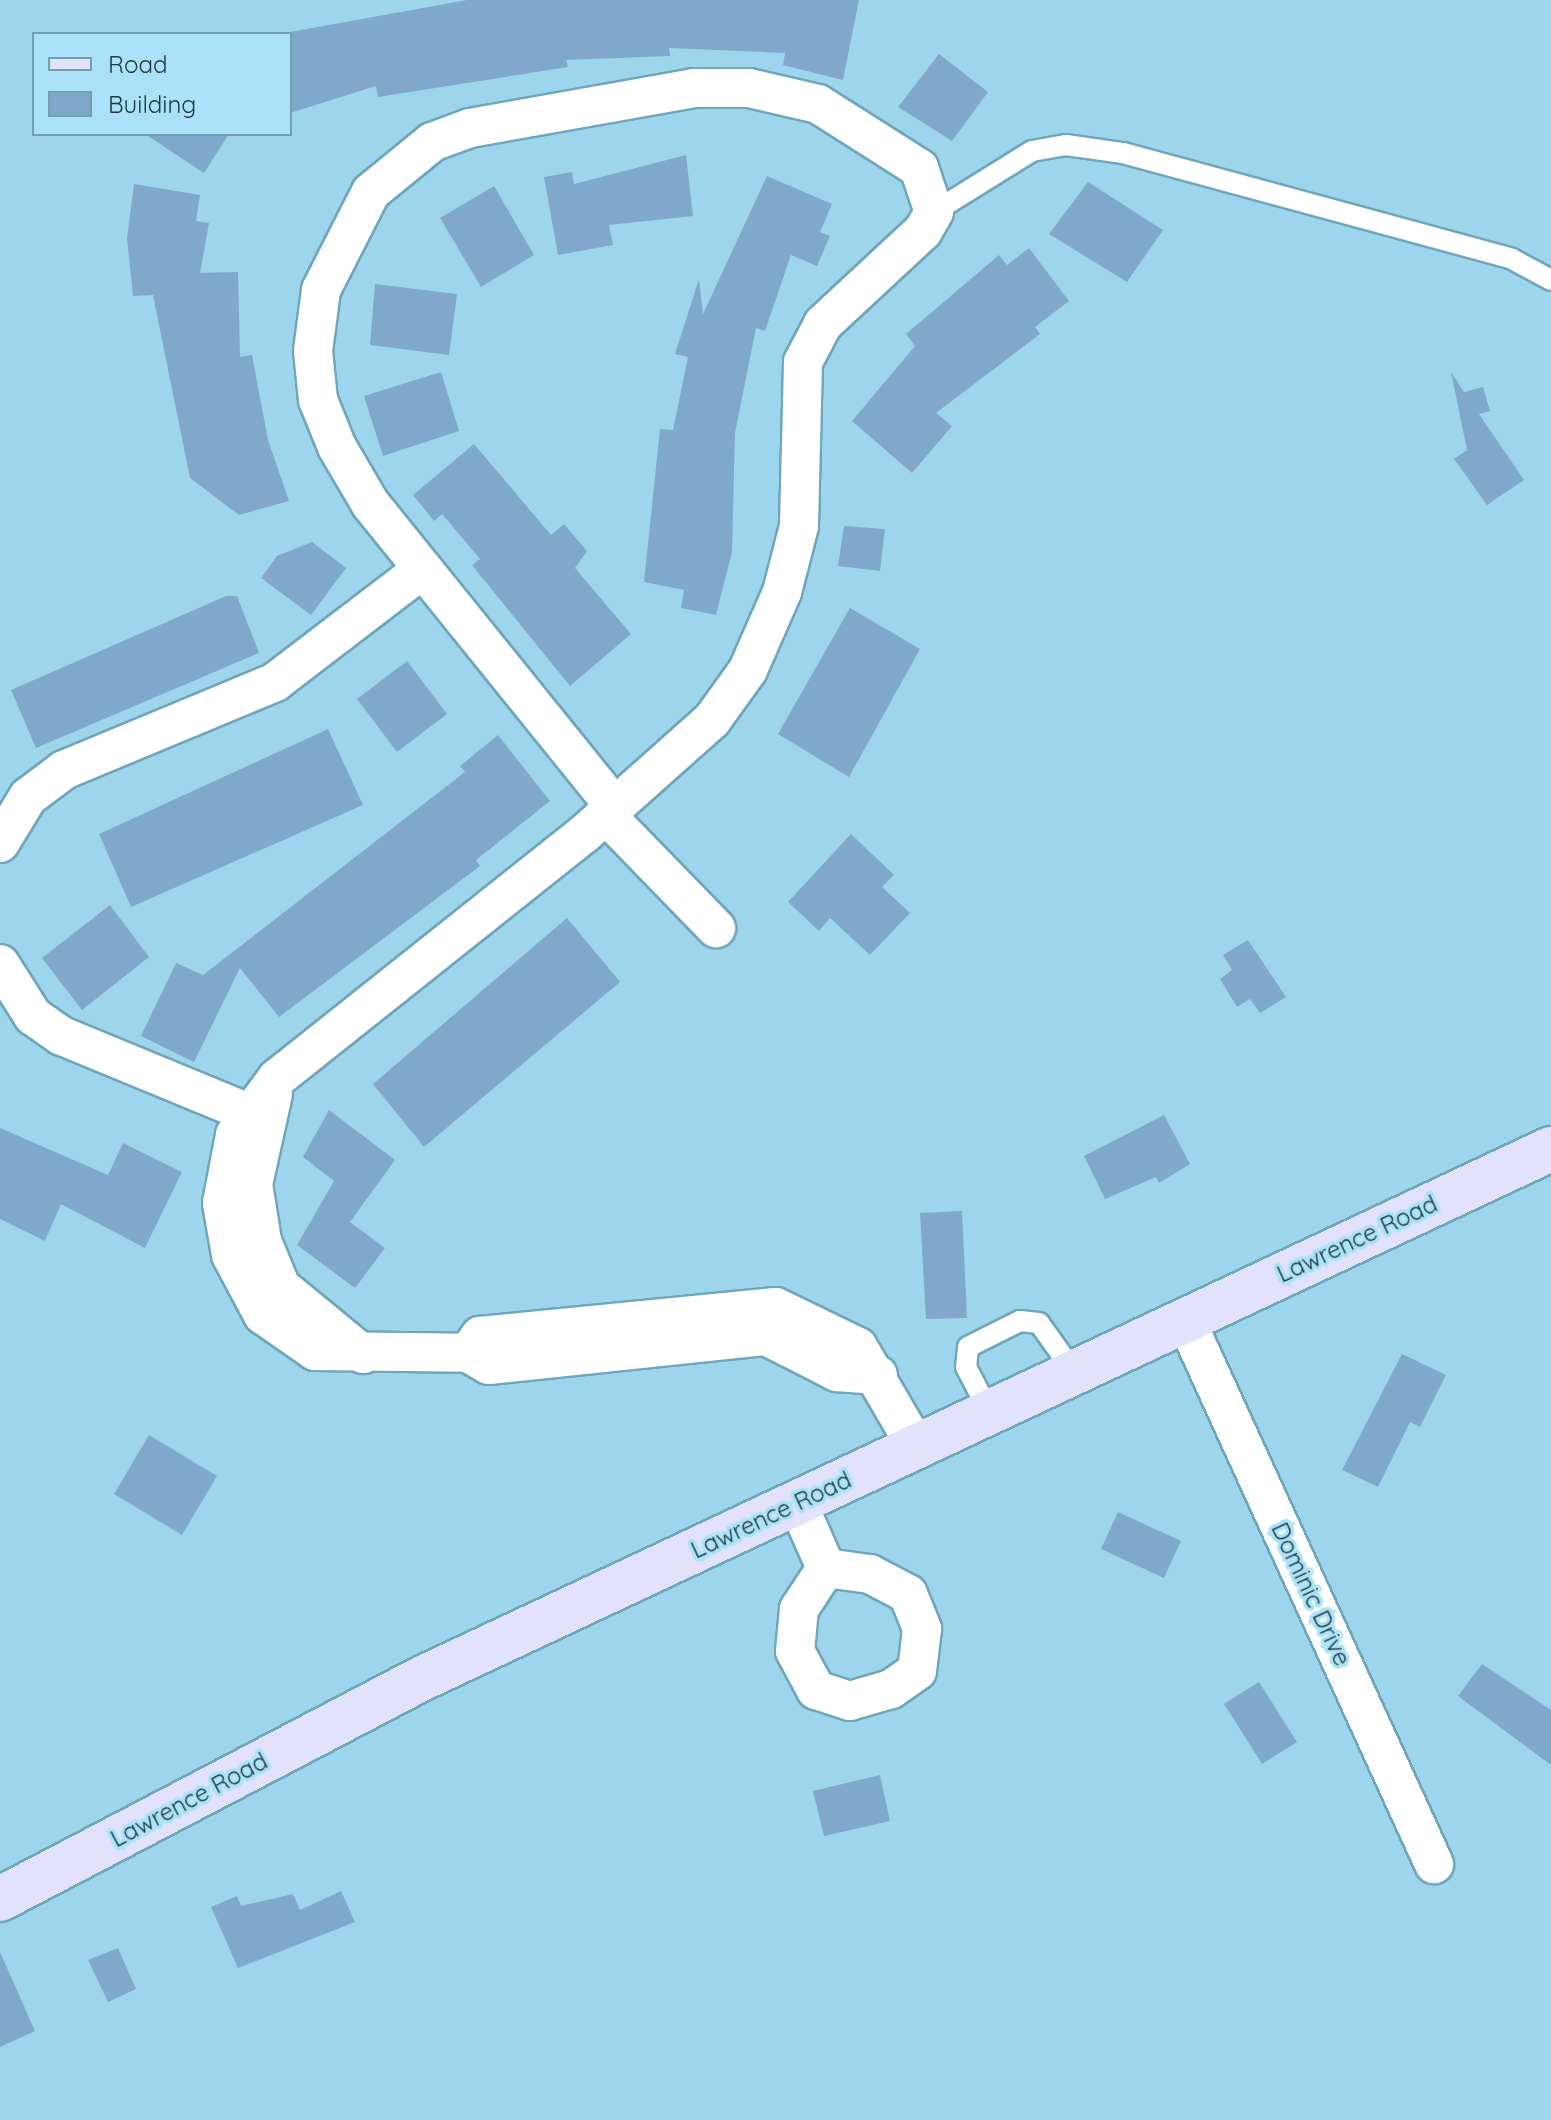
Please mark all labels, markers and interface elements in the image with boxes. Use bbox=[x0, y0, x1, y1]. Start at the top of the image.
legend bbox=[32, 32, 292, 136]
text: Road bbox=[108, 49, 168, 79]
text: Building bbox=[108, 89, 196, 119]
street label: Lawrence Road bbox=[1272, 1189, 1442, 1289]
street label: Lawrence Road bbox=[686, 1465, 856, 1565]
street label: Dominic Drive bbox=[1265, 1518, 1357, 1670]
street label: Lawrence Road bbox=[106, 1747, 272, 1853]

